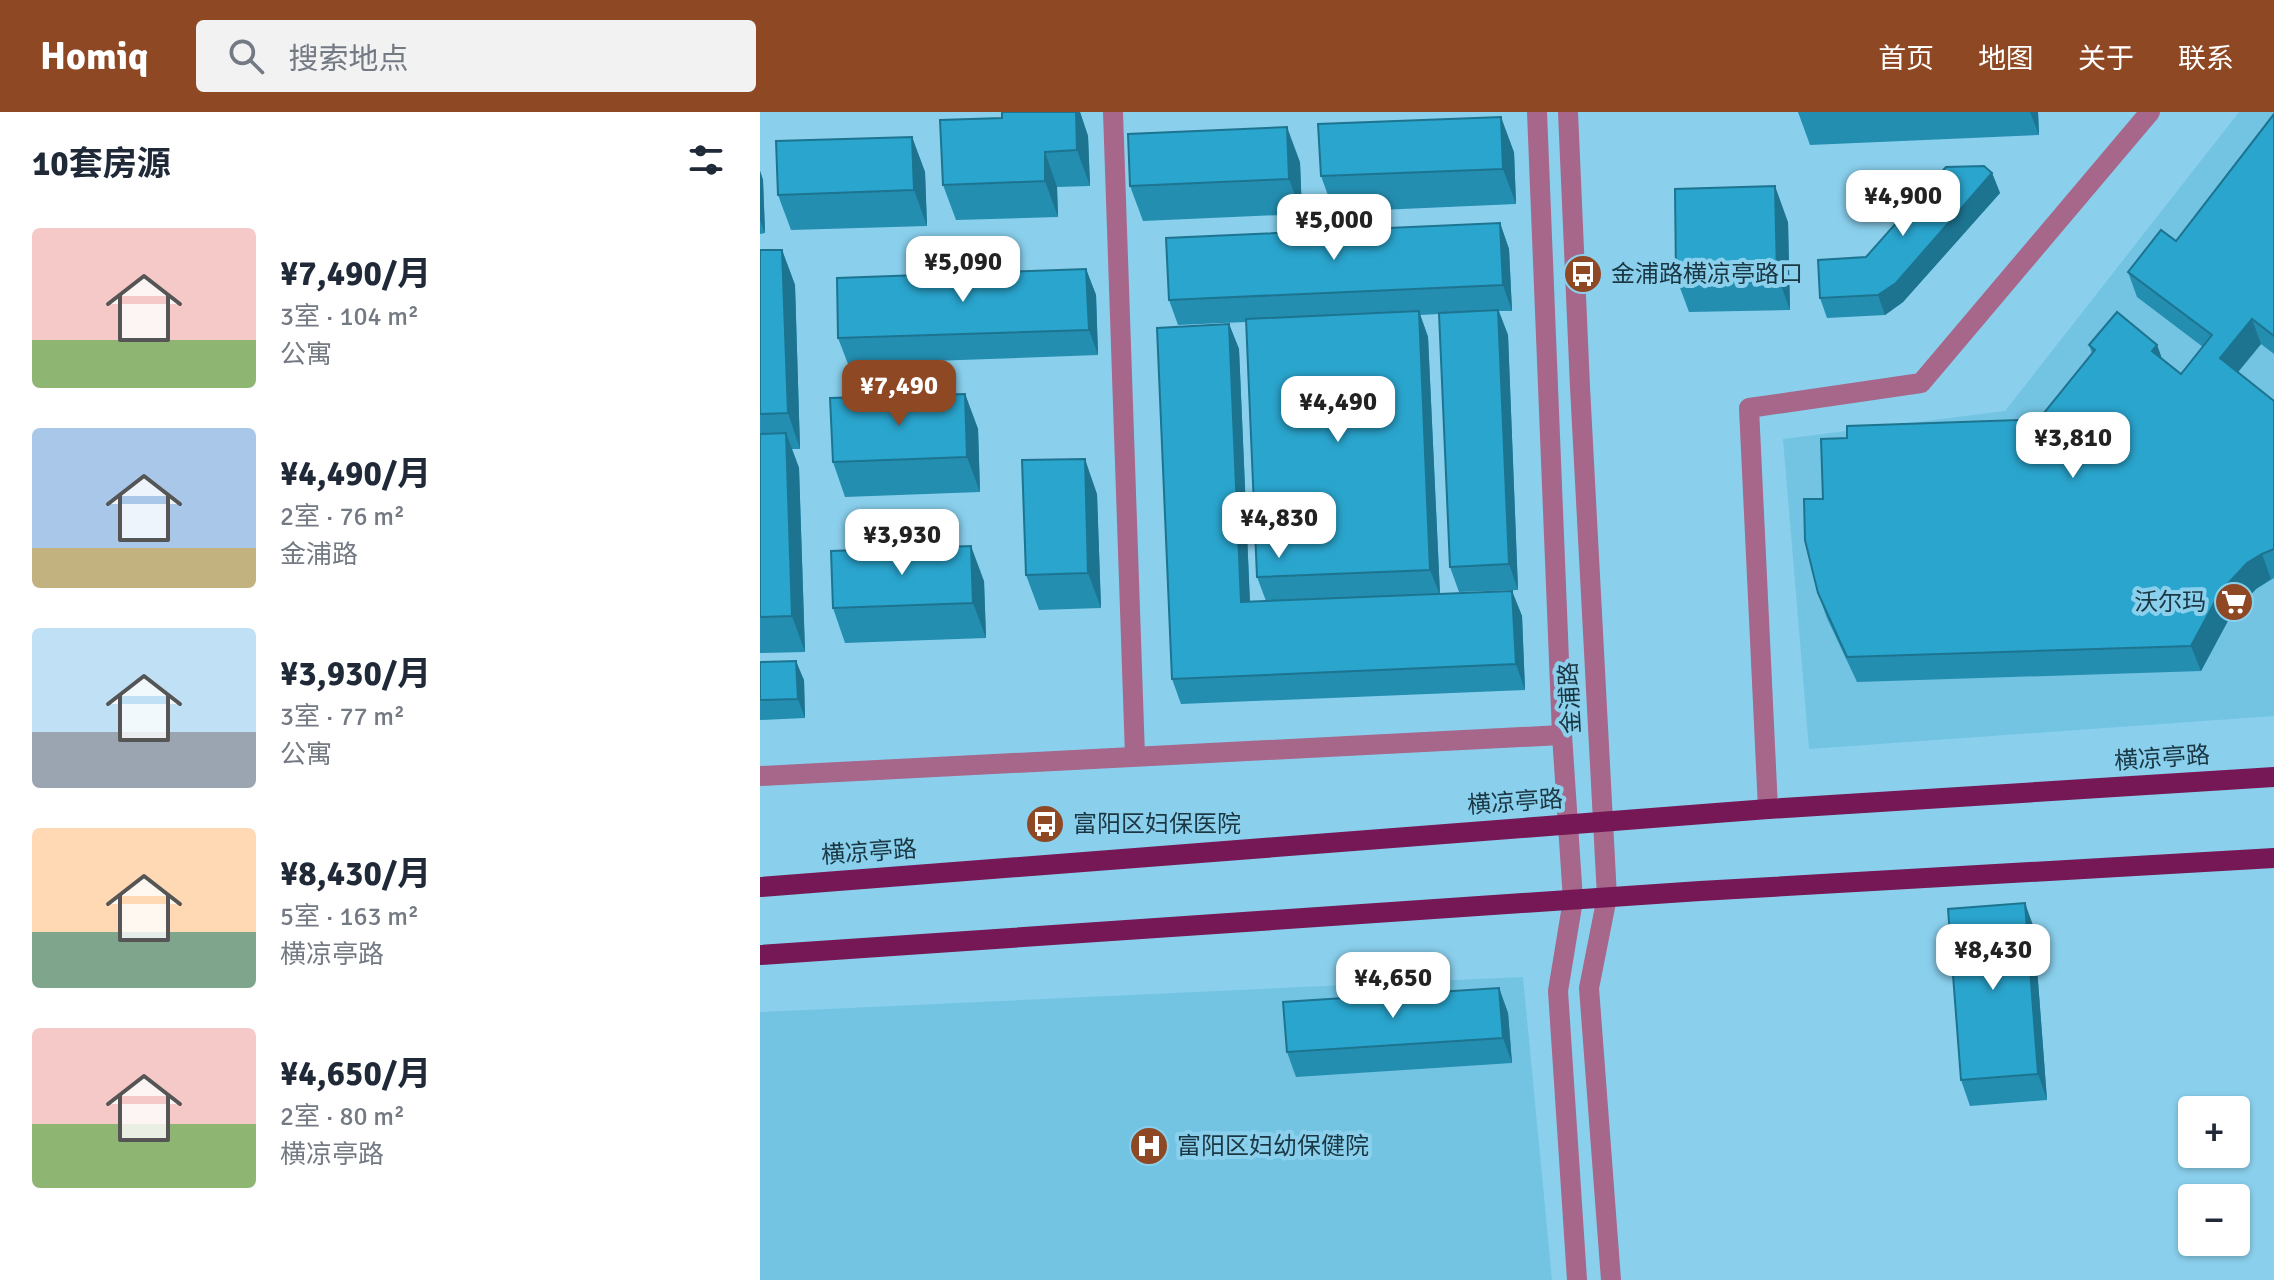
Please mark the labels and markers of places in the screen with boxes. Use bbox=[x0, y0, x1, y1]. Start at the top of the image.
pin: ¥4,900 bbox=[1838, 170, 1968, 238]
pin: ¥5,000 bbox=[1269, 194, 1399, 262]
pin: ¥5,090 bbox=[898, 236, 1028, 304]
bus stop icon: 金浦路横凉亭路口 bbox=[1562, 253, 1604, 295]
place label: 金浦路横凉亭路口 bbox=[1611, 259, 1803, 289]
pin: ¥7,490 bbox=[834, 360, 964, 428]
pin: ¥4,490 bbox=[1273, 376, 1403, 444]
pin: ¥3,810 bbox=[2008, 412, 2138, 480]
pin: ¥4,830 bbox=[1214, 492, 1344, 560]
pin: ¥3,930 bbox=[837, 509, 967, 577]
supermarket icon: 沃尔玛 bbox=[2213, 581, 2255, 623]
place label: 沃尔玛 bbox=[2134, 587, 2206, 617]
bus stop icon: 富阳区妇保医院 bbox=[1024, 803, 1066, 845]
place label: 富阳区妇保医院 bbox=[1073, 809, 1241, 839]
pin: ¥8,430 bbox=[1928, 924, 2058, 992]
pin: ¥4,650 bbox=[1328, 952, 1458, 1020]
hospital icon: 富阳区妇幼保健院 bbox=[1128, 1125, 1170, 1167]
place label: 富阳区妇幼保健院 bbox=[1177, 1131, 1369, 1161]

